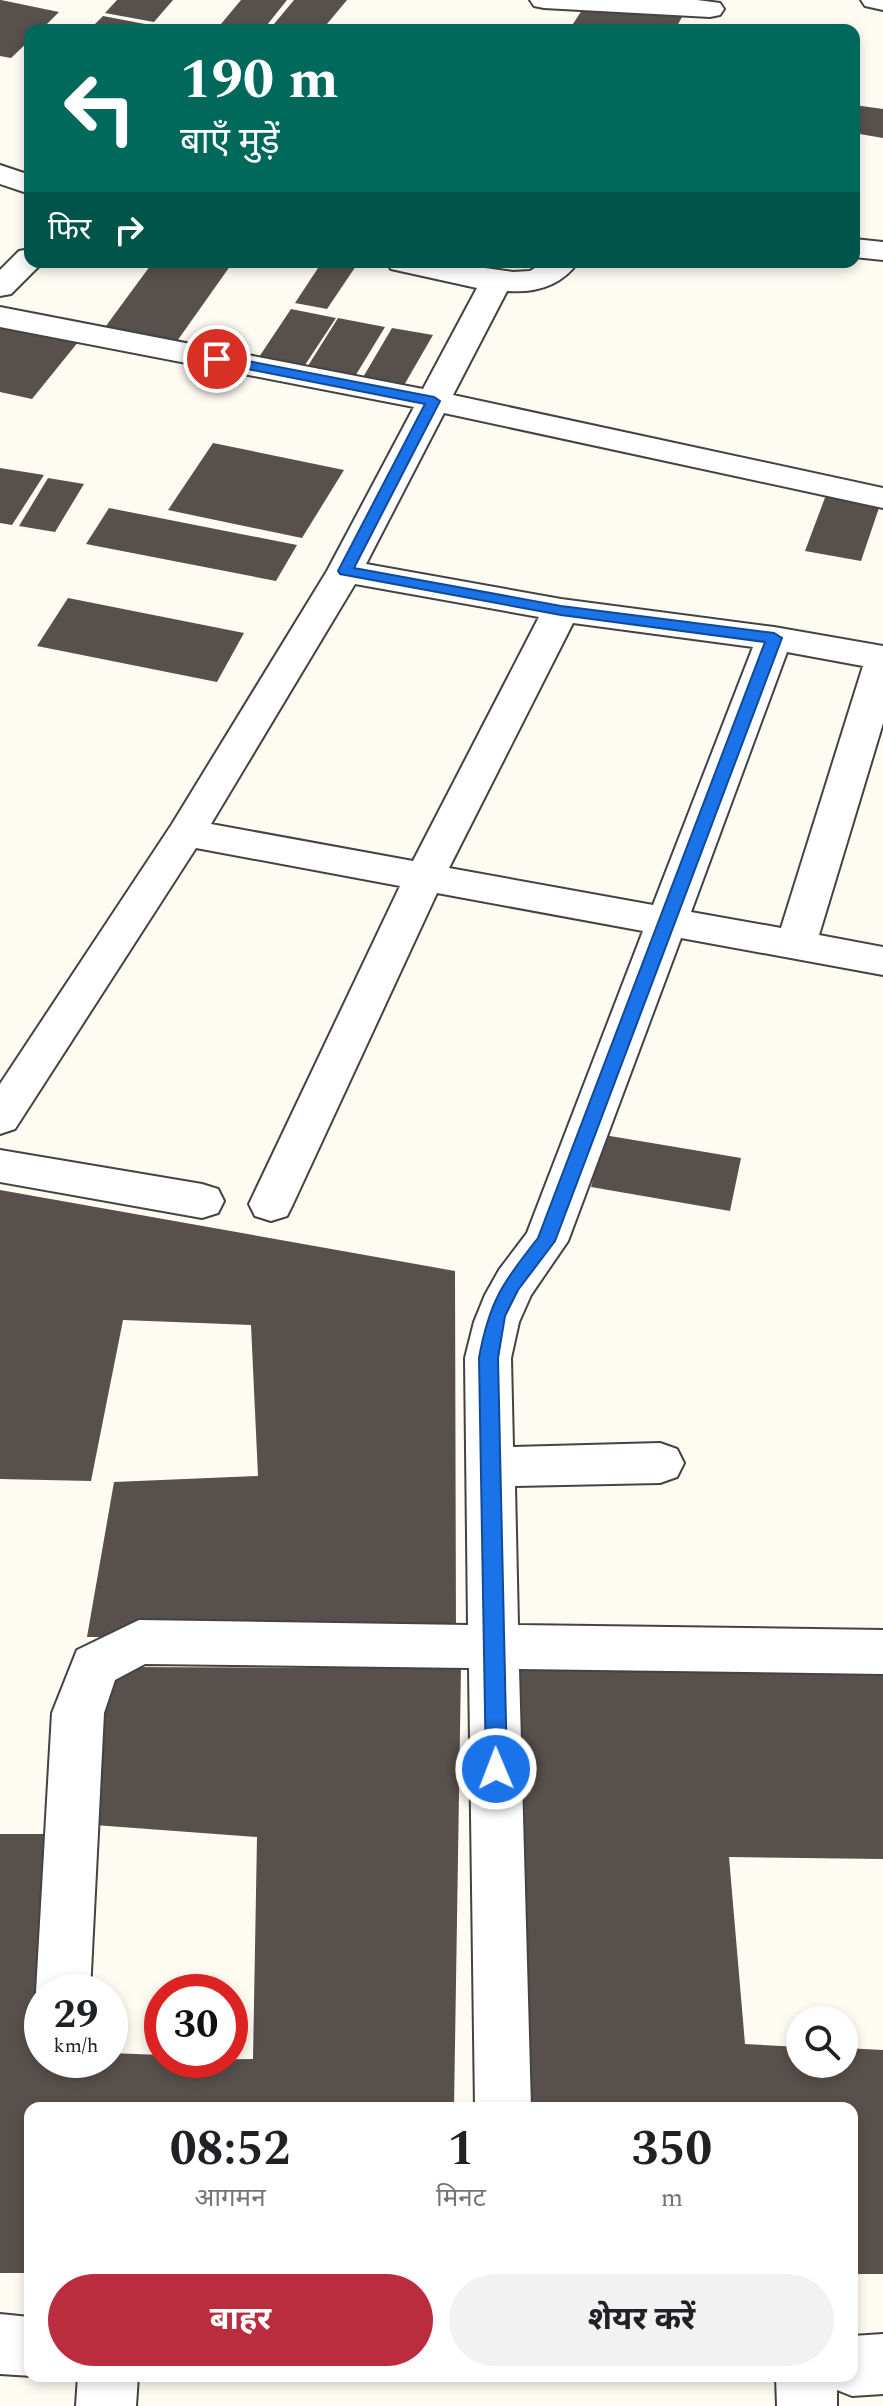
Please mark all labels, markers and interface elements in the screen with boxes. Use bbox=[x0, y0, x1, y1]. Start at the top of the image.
text: 190 m bbox=[180, 38, 339, 123]
icon: left bbox=[48, 56, 152, 160]
text: बाएँ मुड़ें bbox=[180, 115, 280, 170]
text: फिर bbox=[48, 207, 91, 253]
icon: right bbox=[107, 208, 151, 252]
pin bbox=[183, 325, 251, 393]
icon: arrive bbox=[195, 337, 239, 381]
position arrow bbox=[454, 1727, 538, 1811]
speed limit sign: 30 bbox=[144, 1974, 248, 2078]
text: 29 bbox=[54, 1985, 98, 2046]
map controls bbox=[786, 2006, 858, 2078]
button: search bbox=[786, 2006, 858, 2078]
text: km/h bbox=[54, 2031, 99, 2061]
text: 08:52 bbox=[170, 2113, 290, 2186]
text: 1 bbox=[447, 2113, 474, 2186]
text: 350 bbox=[631, 2113, 712, 2186]
text: आगमन bbox=[194, 2178, 266, 2218]
text: मिनट bbox=[436, 2178, 486, 2218]
text: m bbox=[661, 2178, 683, 2218]
button: बाहर bbox=[48, 2274, 433, 2366]
button: शेयर करें bbox=[449, 2274, 834, 2366]

